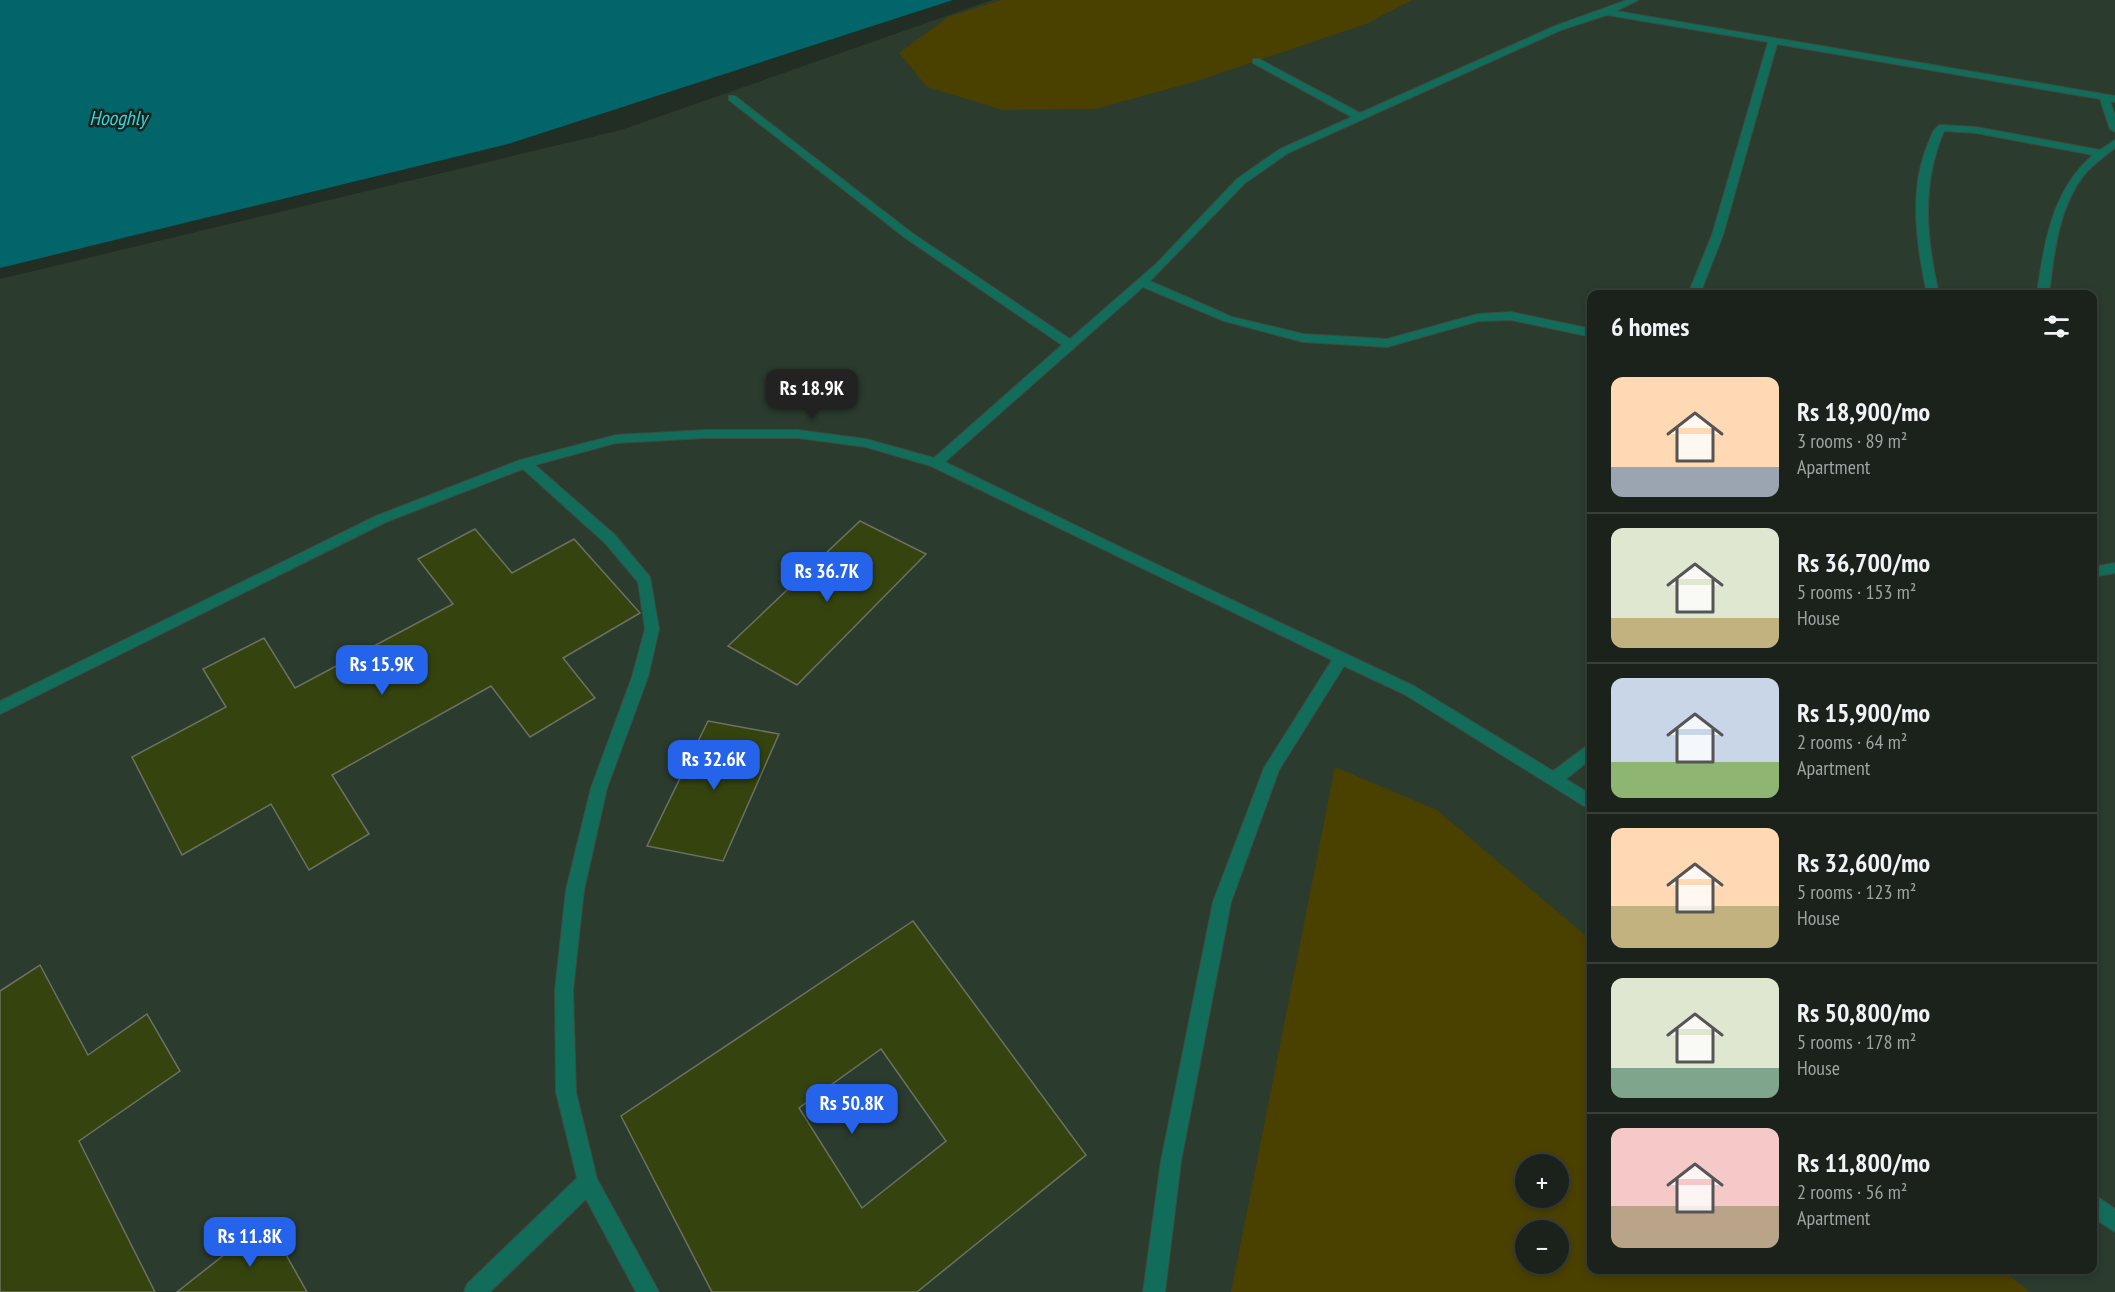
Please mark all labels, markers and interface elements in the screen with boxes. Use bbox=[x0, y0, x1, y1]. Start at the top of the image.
water label: Hooghly bbox=[89, 105, 149, 131]
text: 6 homes bbox=[1611, 310, 1689, 343]
icon: filters bbox=[2040, 310, 2073, 343]
pin: Rs 18.9K bbox=[750, 369, 874, 420]
text: Rs 18.9K bbox=[780, 375, 844, 401]
text: Rs 18,900/mo bbox=[1797, 395, 1930, 428]
icon: home bbox=[1659, 401, 1731, 473]
text: 3 rooms · 89 m² bbox=[1797, 428, 1907, 454]
text: Apartment bbox=[1797, 454, 1870, 480]
text: Rs 36,700/mo bbox=[1797, 546, 1930, 579]
pin: Rs 36.7K bbox=[765, 552, 889, 603]
icon: home bbox=[1659, 552, 1731, 624]
text: Rs 36.7K bbox=[795, 558, 859, 584]
text: 5 rooms · 153 m² bbox=[1797, 579, 1916, 605]
text: House bbox=[1797, 605, 1840, 631]
pin: Rs 15.9K bbox=[320, 645, 444, 696]
text: Rs 15.9K bbox=[350, 651, 414, 677]
text: Rs 15,900/mo bbox=[1797, 696, 1930, 729]
icon: home bbox=[1659, 702, 1731, 774]
text: 2 rooms · 64 m² bbox=[1797, 729, 1907, 755]
pin: Rs 32.6K bbox=[652, 740, 776, 791]
text: Rs 32.6K bbox=[682, 746, 746, 772]
text: Apartment bbox=[1797, 755, 1870, 781]
text: Rs 32,600/mo bbox=[1797, 846, 1930, 879]
icon: home bbox=[1659, 852, 1731, 924]
text: 5 rooms · 123 m² bbox=[1797, 879, 1916, 905]
text: House bbox=[1797, 905, 1840, 931]
text: Rs 50,800/mo bbox=[1797, 996, 1930, 1029]
icon: home bbox=[1659, 1002, 1731, 1074]
text: 5 rooms · 178 m² bbox=[1797, 1029, 1916, 1055]
text: House bbox=[1797, 1055, 1840, 1081]
pin: Rs 50.8K bbox=[790, 1084, 914, 1135]
text: Rs 50.8K bbox=[820, 1090, 884, 1116]
text: Rs 11,800/mo bbox=[1797, 1146, 1930, 1179]
icon: home bbox=[1659, 1152, 1731, 1224]
map controls bbox=[1515, 1154, 1569, 1274]
button: + bbox=[1515, 1154, 1569, 1208]
text: 2 rooms · 56 m² bbox=[1797, 1179, 1907, 1205]
text: Apartment bbox=[1797, 1205, 1870, 1231]
pin: Rs 11.8K bbox=[188, 1217, 312, 1268]
button: − bbox=[1515, 1220, 1569, 1274]
text: Rs 11.8K bbox=[218, 1223, 282, 1249]

